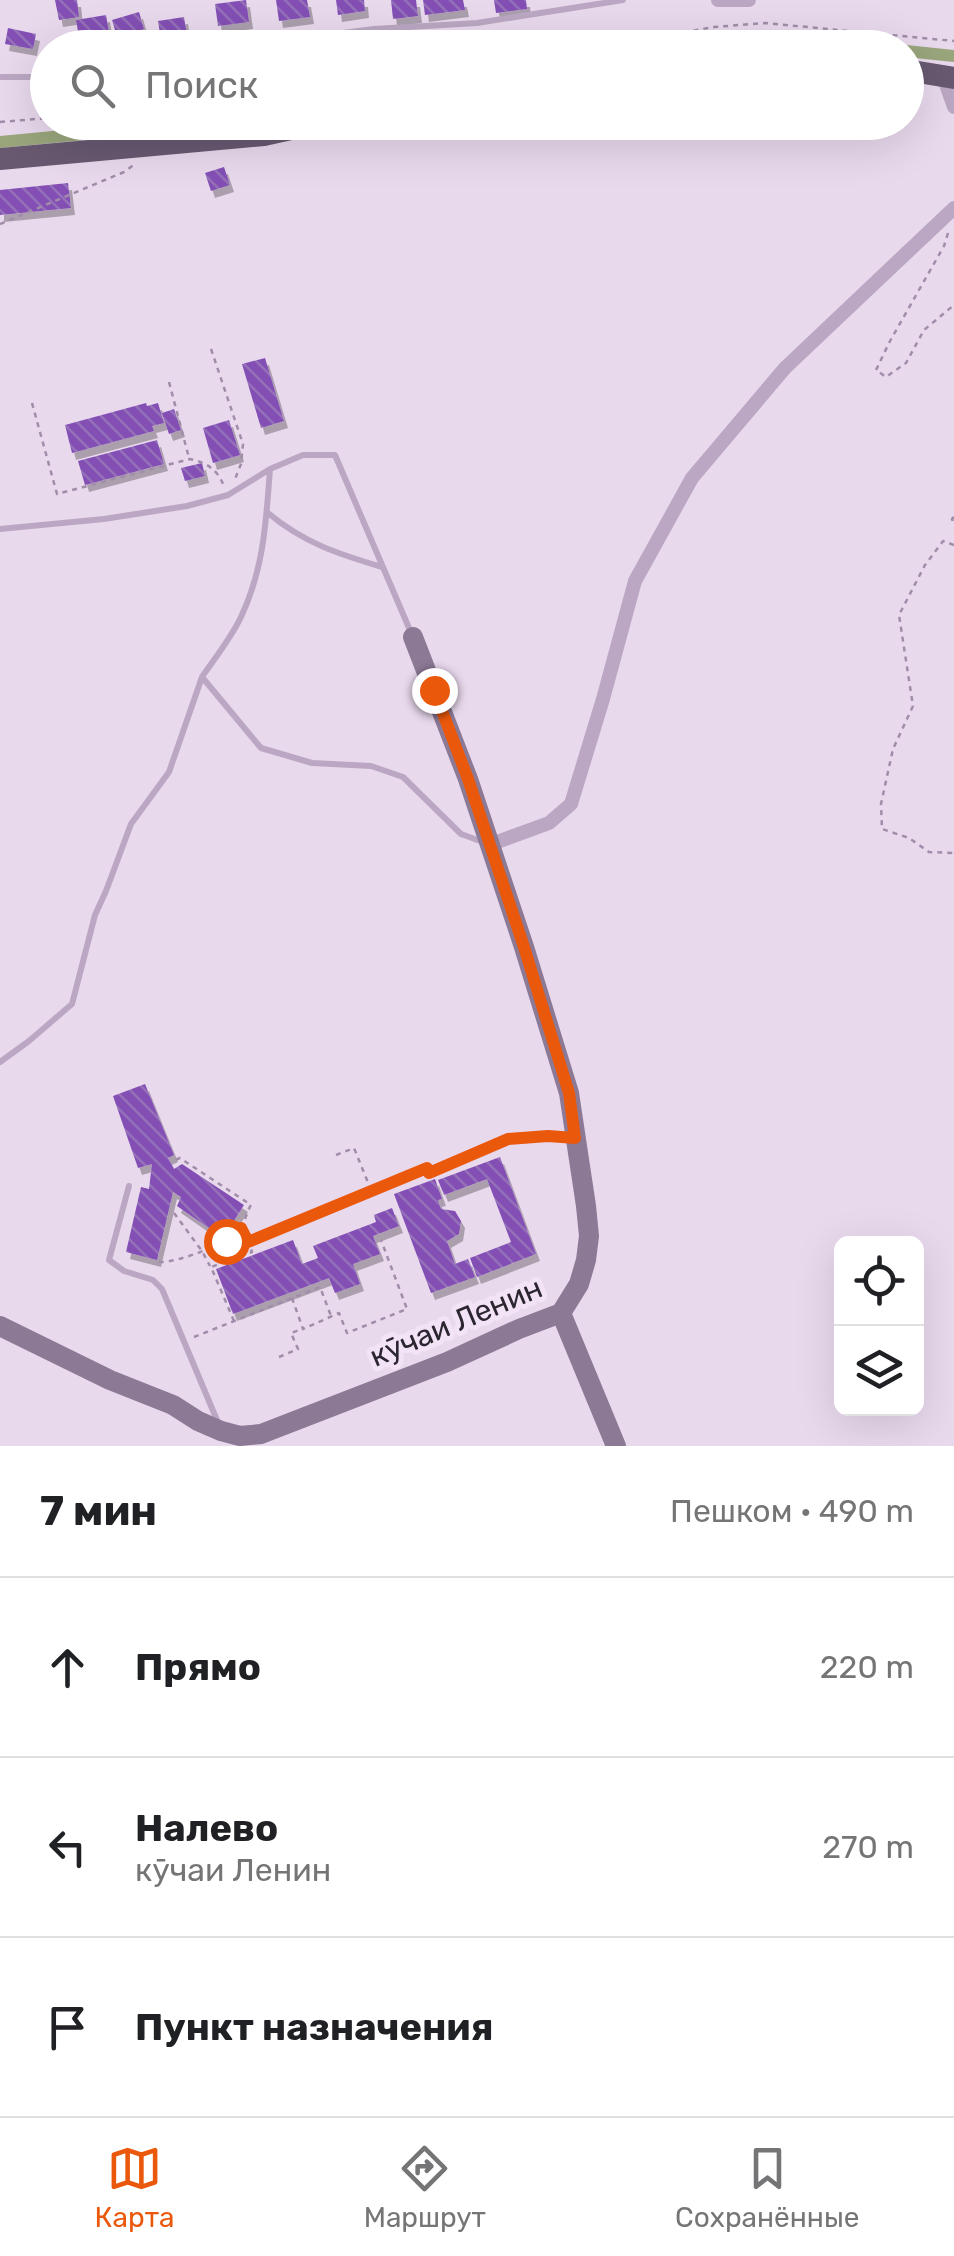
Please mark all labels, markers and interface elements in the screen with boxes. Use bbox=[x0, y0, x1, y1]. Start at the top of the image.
search box bbox=[30, 30, 924, 140]
icon: search bbox=[65, 58, 120, 113]
text: Поиск bbox=[145, 62, 258, 108]
route end bbox=[412, 668, 458, 714]
route start bbox=[204, 1219, 250, 1265]
map controls bbox=[834, 1236, 924, 1416]
button: locate bbox=[834, 1236, 924, 1326]
street label: кӯчаи Ленин bbox=[364, 1269, 548, 1375]
button: layers bbox=[834, 1326, 924, 1416]
text: 7 мин bbox=[40, 1486, 157, 1536]
text: Пешком · 490 m bbox=[670, 1492, 914, 1530]
icon: ahead bbox=[40, 1640, 95, 1695]
text: Прямо bbox=[135, 1644, 261, 1690]
text: 220 m bbox=[820, 1648, 914, 1686]
text: Налево bbox=[135, 1805, 278, 1851]
icon: left bbox=[40, 1820, 95, 1875]
text: 270 m bbox=[822, 1828, 914, 1866]
text: кӯчаи Ленин bbox=[135, 1851, 331, 1889]
icon: arrive bbox=[40, 2000, 95, 2055]
text: Пункт назначения bbox=[135, 2004, 494, 2050]
tab: Карта bbox=[95, 2141, 174, 2234]
tab: Маршрут bbox=[364, 2141, 486, 2234]
tab: Сохранённые bbox=[675, 2141, 859, 2234]

